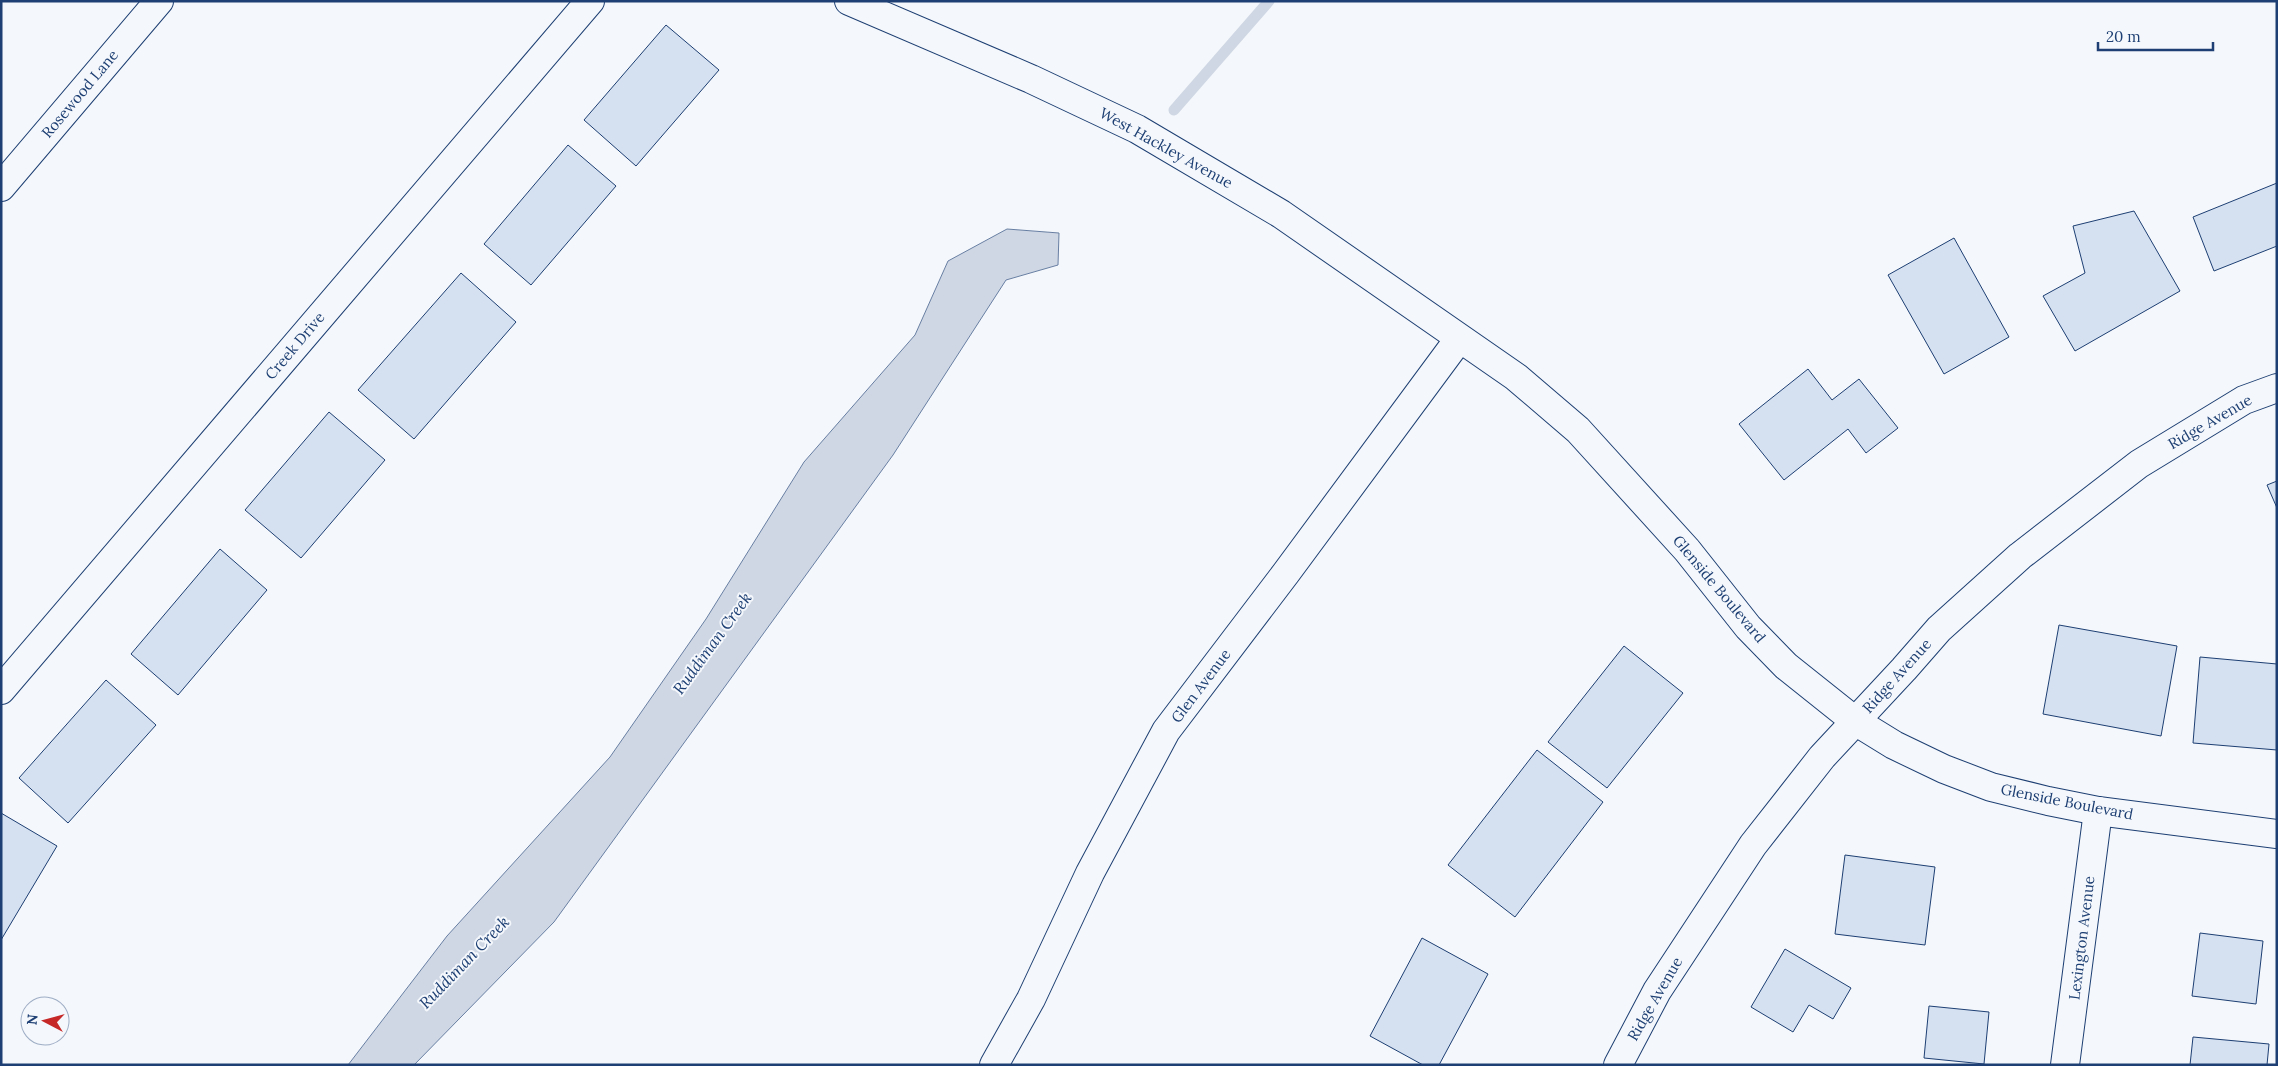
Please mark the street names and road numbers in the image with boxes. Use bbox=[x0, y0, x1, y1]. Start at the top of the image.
street label: Rosewood Lane bbox=[37, 46, 122, 142]
street label: West Hackley Avenue bbox=[1096, 103, 1236, 192]
street label: Creek Drive bbox=[261, 308, 328, 383]
street label: Ridge Avenue bbox=[2164, 390, 2255, 453]
street label: Glenside Boulevard bbox=[1669, 531, 1770, 646]
street label: Ridge Avenue bbox=[1858, 634, 1935, 717]
street label: Glen Avenue bbox=[1167, 645, 1235, 726]
street label: Glenside Boulevard bbox=[1999, 779, 2135, 824]
street label: Lexington Avenue bbox=[2064, 875, 2099, 1001]
street label: Ridge Avenue bbox=[1623, 953, 1686, 1044]

